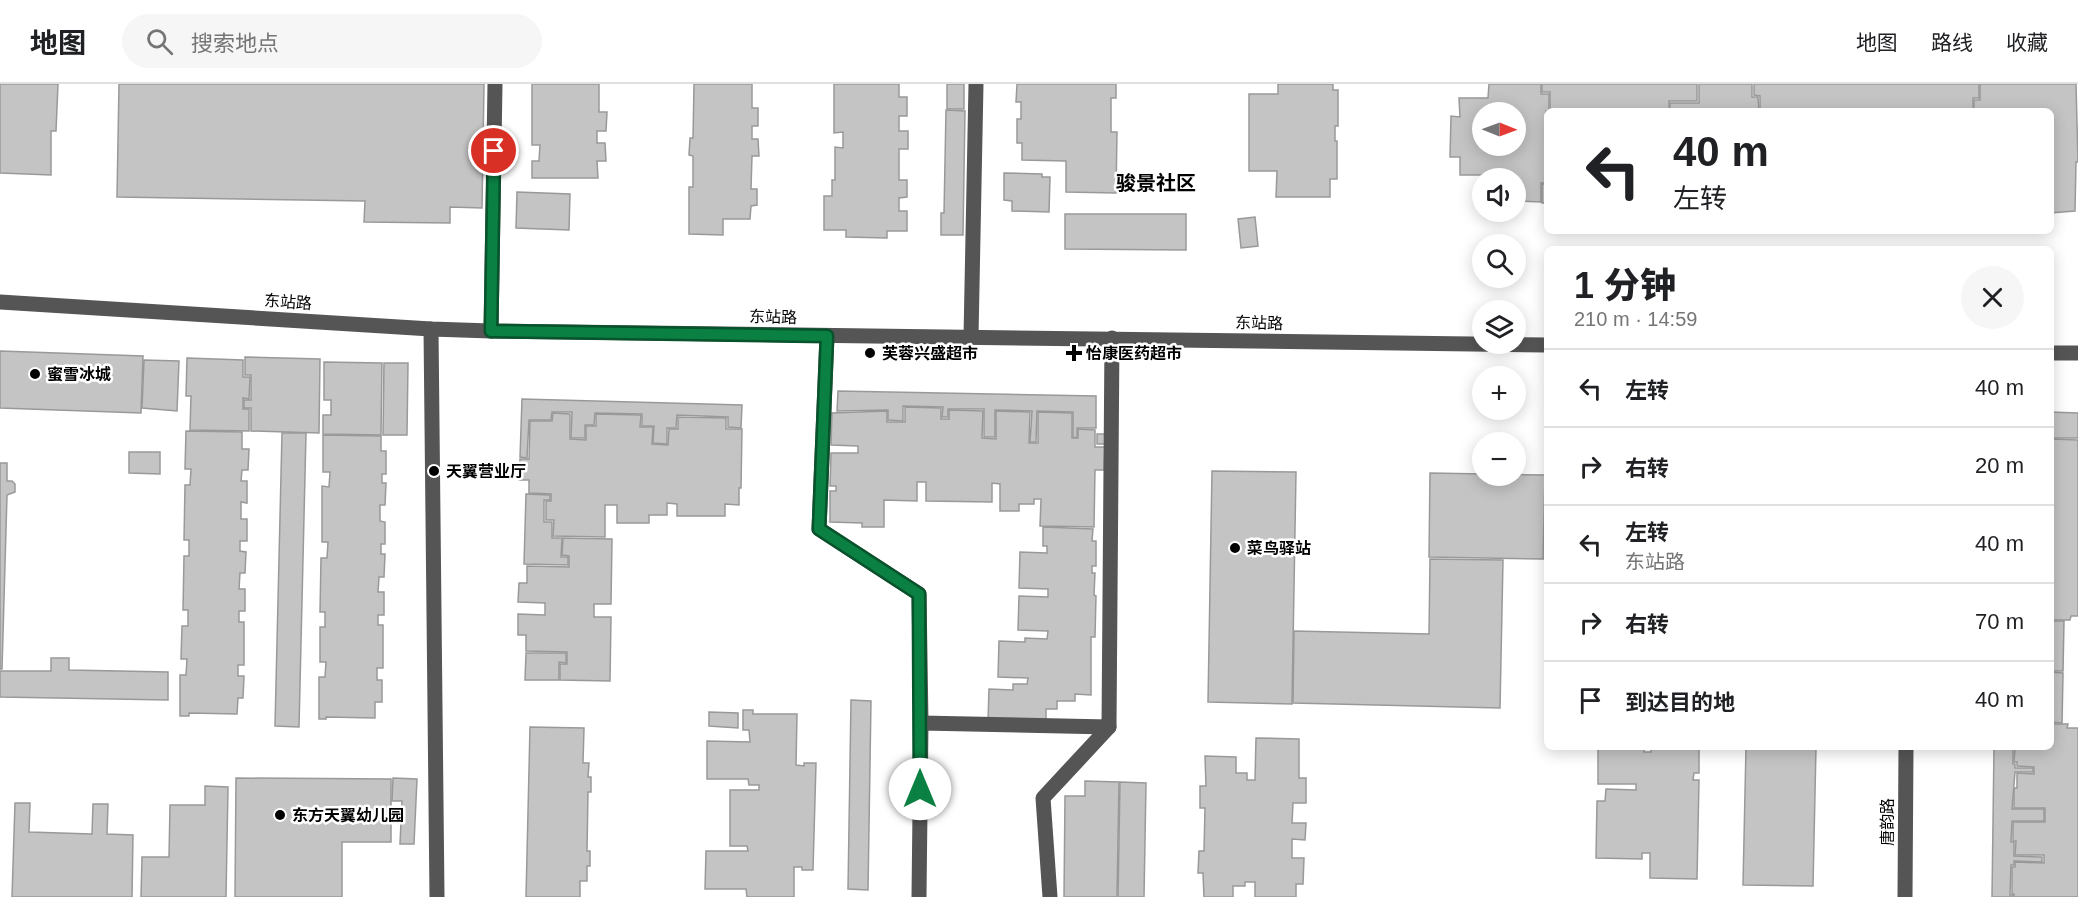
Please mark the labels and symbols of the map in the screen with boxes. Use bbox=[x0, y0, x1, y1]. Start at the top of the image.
north arrow bbox=[1472, 102, 1526, 156]
pin bbox=[468, 125, 519, 176]
district label: 骏景社区 bbox=[1116, 172, 1196, 194]
street label: 东站路 bbox=[263, 292, 313, 312]
street label: 东站路 bbox=[749, 308, 797, 326]
street label: 东站路 bbox=[1235, 314, 1283, 332]
place label: 芙蓉兴盛超市 bbox=[882, 344, 978, 362]
place label: 怡康医药超市 bbox=[1086, 345, 1182, 362]
marker: 芙蓉兴盛超市 bbox=[863, 346, 877, 360]
marker: 怡康医药超市 bbox=[1067, 346, 1081, 360]
place label: 蜜雪冰城 bbox=[47, 365, 111, 383]
marker: 蜜雪冰城 bbox=[28, 367, 42, 381]
place label: 天翼营业厅 bbox=[446, 463, 526, 480]
marker: 天翼营业厅 bbox=[427, 464, 441, 478]
place label: 菜鸟驿站 bbox=[1247, 540, 1311, 557]
marker: 菜鸟驿站 bbox=[1228, 541, 1242, 555]
position arrow bbox=[888, 757, 952, 821]
street label: 唐韵路 bbox=[1879, 798, 1896, 846]
place label: 东方天翼幼儿园 bbox=[292, 806, 404, 824]
marker: 东方天翼幼儿园 bbox=[273, 808, 287, 822]

